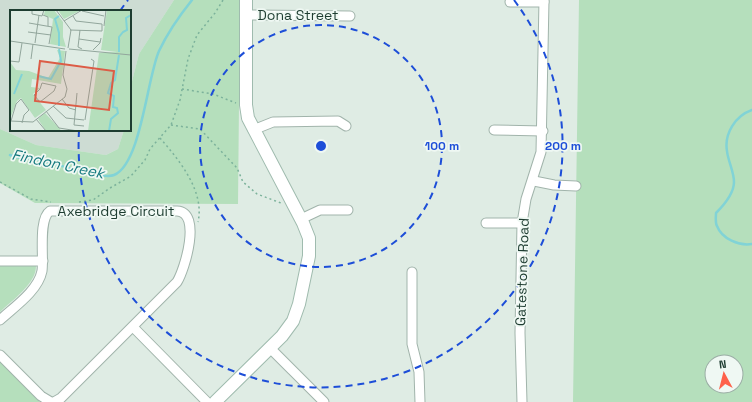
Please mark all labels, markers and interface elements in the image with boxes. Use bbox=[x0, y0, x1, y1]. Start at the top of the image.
street label: Dona Street bbox=[258, 6, 338, 24]
inset map bbox=[10, 10, 131, 131]
text: 100 m bbox=[425, 138, 459, 154]
text: 200 m bbox=[545, 138, 581, 154]
centre of rings bbox=[314, 139, 328, 153]
water label: Findon Creek bbox=[10, 144, 108, 183]
street label: Axebridge Circuit bbox=[58, 202, 174, 220]
street label: Gatestone Road bbox=[511, 218, 533, 326]
north arrow bbox=[704, 354, 744, 394]
text: N bbox=[718, 357, 727, 371]

